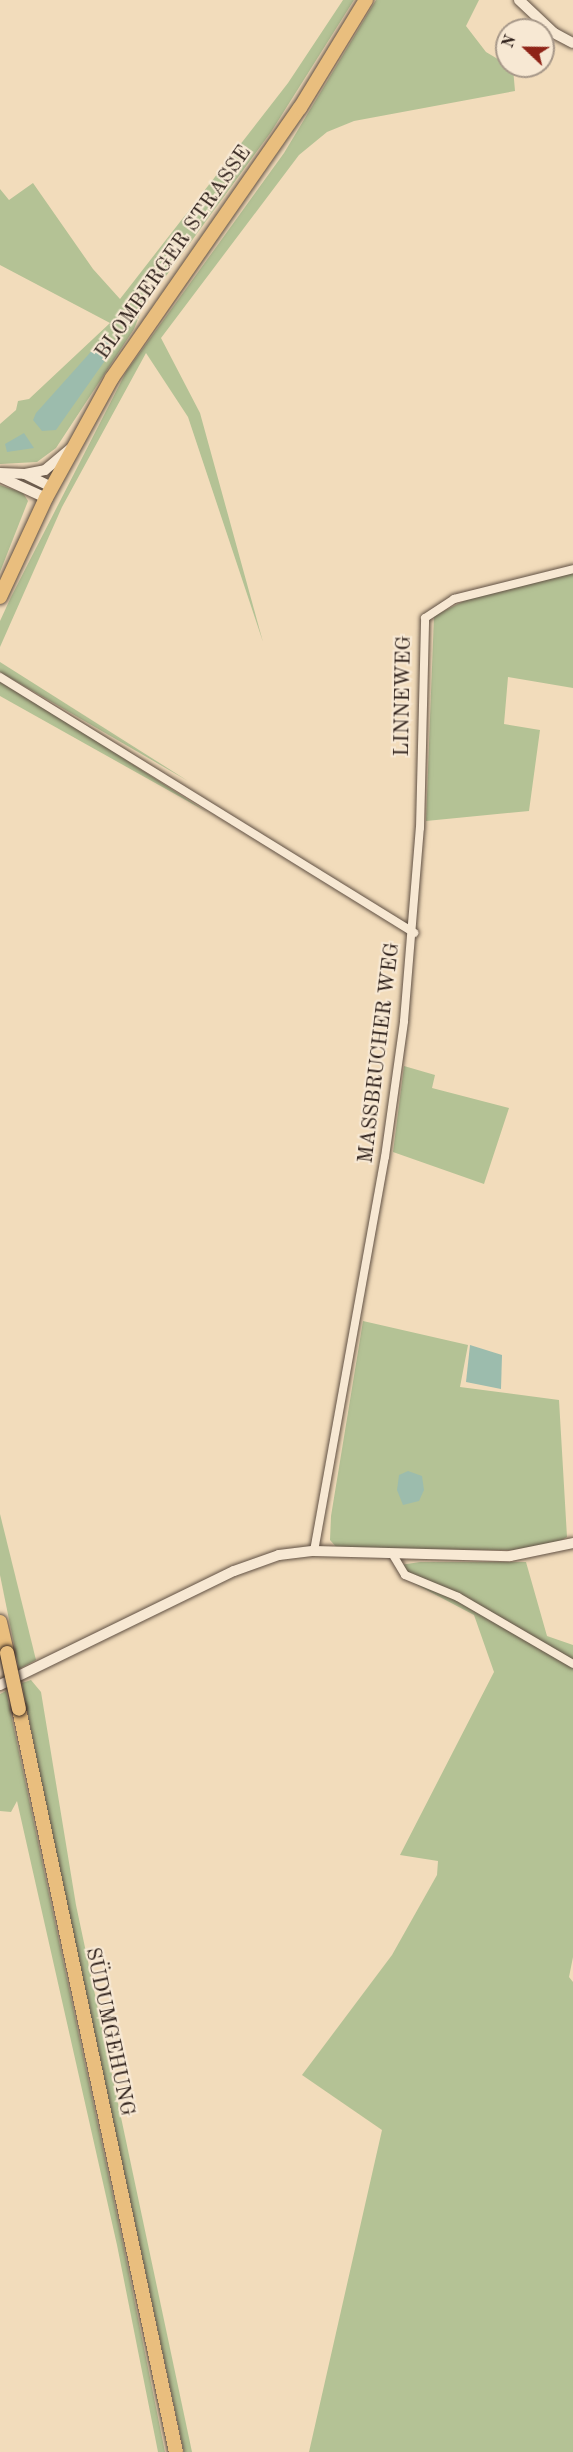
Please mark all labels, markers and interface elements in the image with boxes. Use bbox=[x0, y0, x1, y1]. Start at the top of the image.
north arrow bbox=[495, 18, 555, 78]
text: N bbox=[500, 33, 520, 51]
street label: BLOMBERGER STRASSE bbox=[91, 141, 257, 365]
street label: LINNEWEG bbox=[390, 635, 418, 757]
street label: MASSBRUCHER WEG bbox=[354, 941, 406, 1165]
street label: SÜDUMGEHUNG bbox=[79, 1945, 139, 2119]

